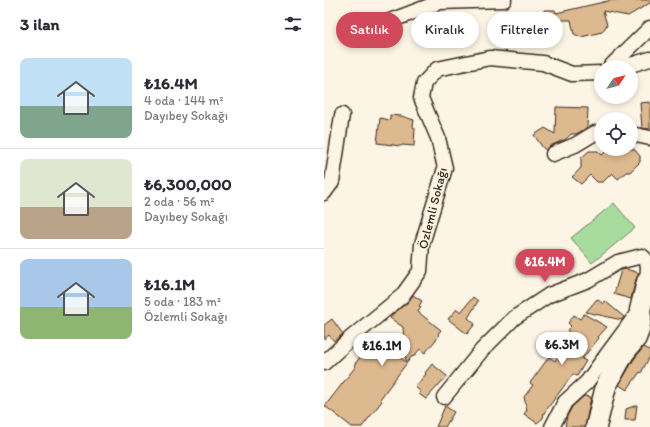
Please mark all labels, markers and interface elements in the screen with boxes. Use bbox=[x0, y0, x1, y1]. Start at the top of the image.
chip: Satılık bbox=[336, 12, 403, 48]
chip: Kiralık bbox=[411, 12, 479, 48]
chip: Filtreler bbox=[487, 12, 563, 48]
icon: filters bbox=[282, 13, 304, 35]
text: 3 ilan bbox=[20, 14, 60, 34]
north arrow bbox=[594, 60, 638, 104]
map controls bbox=[594, 60, 638, 156]
text: ₺16.4M bbox=[144, 73, 198, 93]
icon: home bbox=[52, 74, 100, 122]
text: 4 oda · 144 m² bbox=[144, 93, 224, 108]
text: Dayıbey Sokağı bbox=[144, 108, 228, 123]
button: locate bbox=[594, 112, 638, 156]
street label: Özlemli Sokağı bbox=[415, 166, 450, 250]
text: ₺6,300,000 bbox=[144, 174, 232, 194]
icon: home bbox=[52, 175, 100, 223]
text: 2 oda · 56 m² bbox=[144, 194, 215, 209]
text: Dayıbey Sokağı bbox=[144, 209, 228, 224]
pin: ₺16.4M bbox=[512, 249, 578, 283]
text: ₺16.4M bbox=[524, 254, 566, 269]
text: ₺16.1M bbox=[144, 274, 195, 294]
icon: home bbox=[52, 275, 100, 323]
text: 5 oda · 183 m² bbox=[144, 294, 221, 309]
text: Özlemli Sokağı bbox=[144, 309, 228, 324]
pin: ₺6.3M bbox=[534, 332, 590, 366]
pin: ₺16.1M bbox=[349, 333, 415, 367]
text: ₺6.3M bbox=[545, 337, 579, 352]
text: ₺16.1M bbox=[362, 338, 402, 353]

